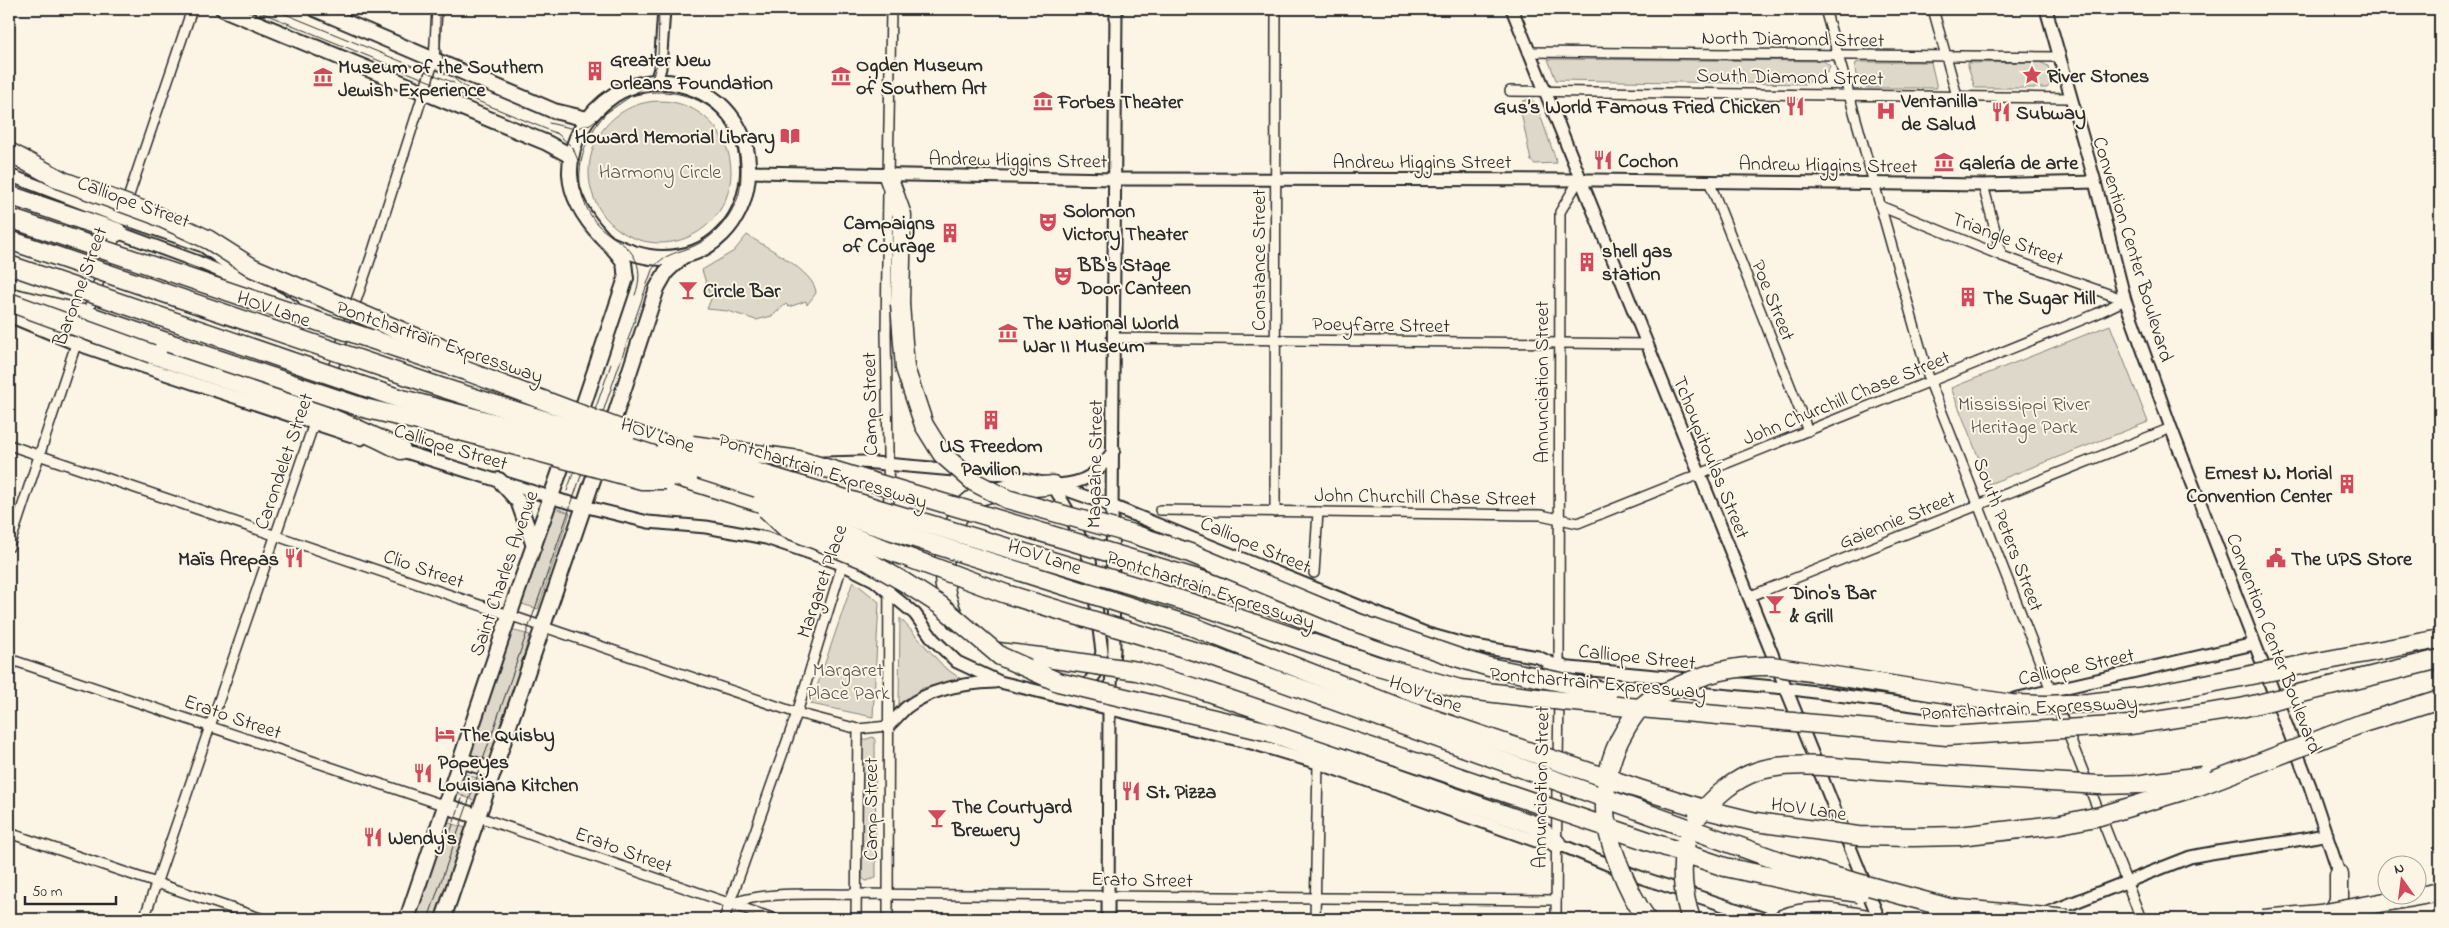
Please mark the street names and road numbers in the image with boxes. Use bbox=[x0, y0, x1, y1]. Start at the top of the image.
street label: North Diamond Street bbox=[1701, 24, 1885, 57]
street label: South Diamond Street bbox=[1696, 62, 1884, 95]
street label: Convention Center Boulevard bbox=[2084, 134, 2180, 366]
street label: Andrew Higgins Street bbox=[928, 145, 1108, 179]
street label: Andrew Higgins Street bbox=[1333, 149, 1512, 179]
street label: Andrew Higgins Street bbox=[1738, 150, 1918, 184]
street label: Calliope Street bbox=[73, 170, 194, 237]
street label: Constance Street bbox=[1246, 189, 1275, 331]
street label: Triangle Street bbox=[1947, 206, 2068, 276]
street label: Baronne Street bbox=[46, 223, 116, 351]
street label: Poe Street bbox=[1742, 256, 1801, 346]
street label: HOV Lane bbox=[232, 284, 314, 336]
street label: Pontchartrain Expressway bbox=[332, 294, 547, 392]
street label: Annunciation Street bbox=[1529, 300, 1558, 463]
street label: Poeyfarre Street bbox=[1312, 311, 1450, 342]
street label: John Churchill Chase Street bbox=[1739, 344, 1955, 454]
street label: Camp Street bbox=[856, 352, 887, 456]
street label: Tchoupitoulas Street bbox=[1664, 372, 1756, 544]
street label: Carondelet Street bbox=[248, 389, 322, 534]
street label: Magazine Street bbox=[1081, 399, 1113, 529]
street label: HOV Lane bbox=[617, 411, 698, 462]
street label: Calliope Street bbox=[390, 417, 511, 480]
street label: Pontchartrain Expressway bbox=[714, 427, 930, 518]
street label: South Peters Street bbox=[1964, 454, 2049, 616]
street label: John Churchill Chase Street bbox=[1314, 482, 1536, 515]
street label: Gaiennie Street bbox=[1835, 485, 1961, 558]
street label: Saint Charles Avenue bbox=[463, 487, 547, 661]
street label: Calliope Street bbox=[1195, 510, 1315, 583]
street label: Margaret Place bbox=[790, 521, 857, 643]
street label: Convention Center Boulevard bbox=[2217, 529, 2328, 758]
street label: HOV Lane bbox=[1004, 533, 1085, 584]
street label: Clio Street bbox=[379, 543, 468, 598]
street label: Pontchartrain Expressway bbox=[1102, 544, 1318, 639]
street label: Calliope Street bbox=[1577, 638, 1697, 679]
street label: Calliope Street bbox=[2016, 642, 2137, 695]
street label: Pontchartrain Expressway bbox=[1488, 661, 1707, 708]
street label: HOV Lane bbox=[1384, 669, 1466, 722]
street label: Erato Street bbox=[179, 688, 285, 749]
street label: Pontchartrain Expressway bbox=[1920, 689, 2138, 730]
street label: Annunciation Street bbox=[1527, 705, 1558, 869]
street label: Camp Street bbox=[858, 757, 887, 861]
street label: HOV Lane bbox=[1769, 791, 1848, 830]
street label: Erato Street bbox=[570, 820, 676, 882]
street label: Erato Street bbox=[1091, 866, 1193, 897]

